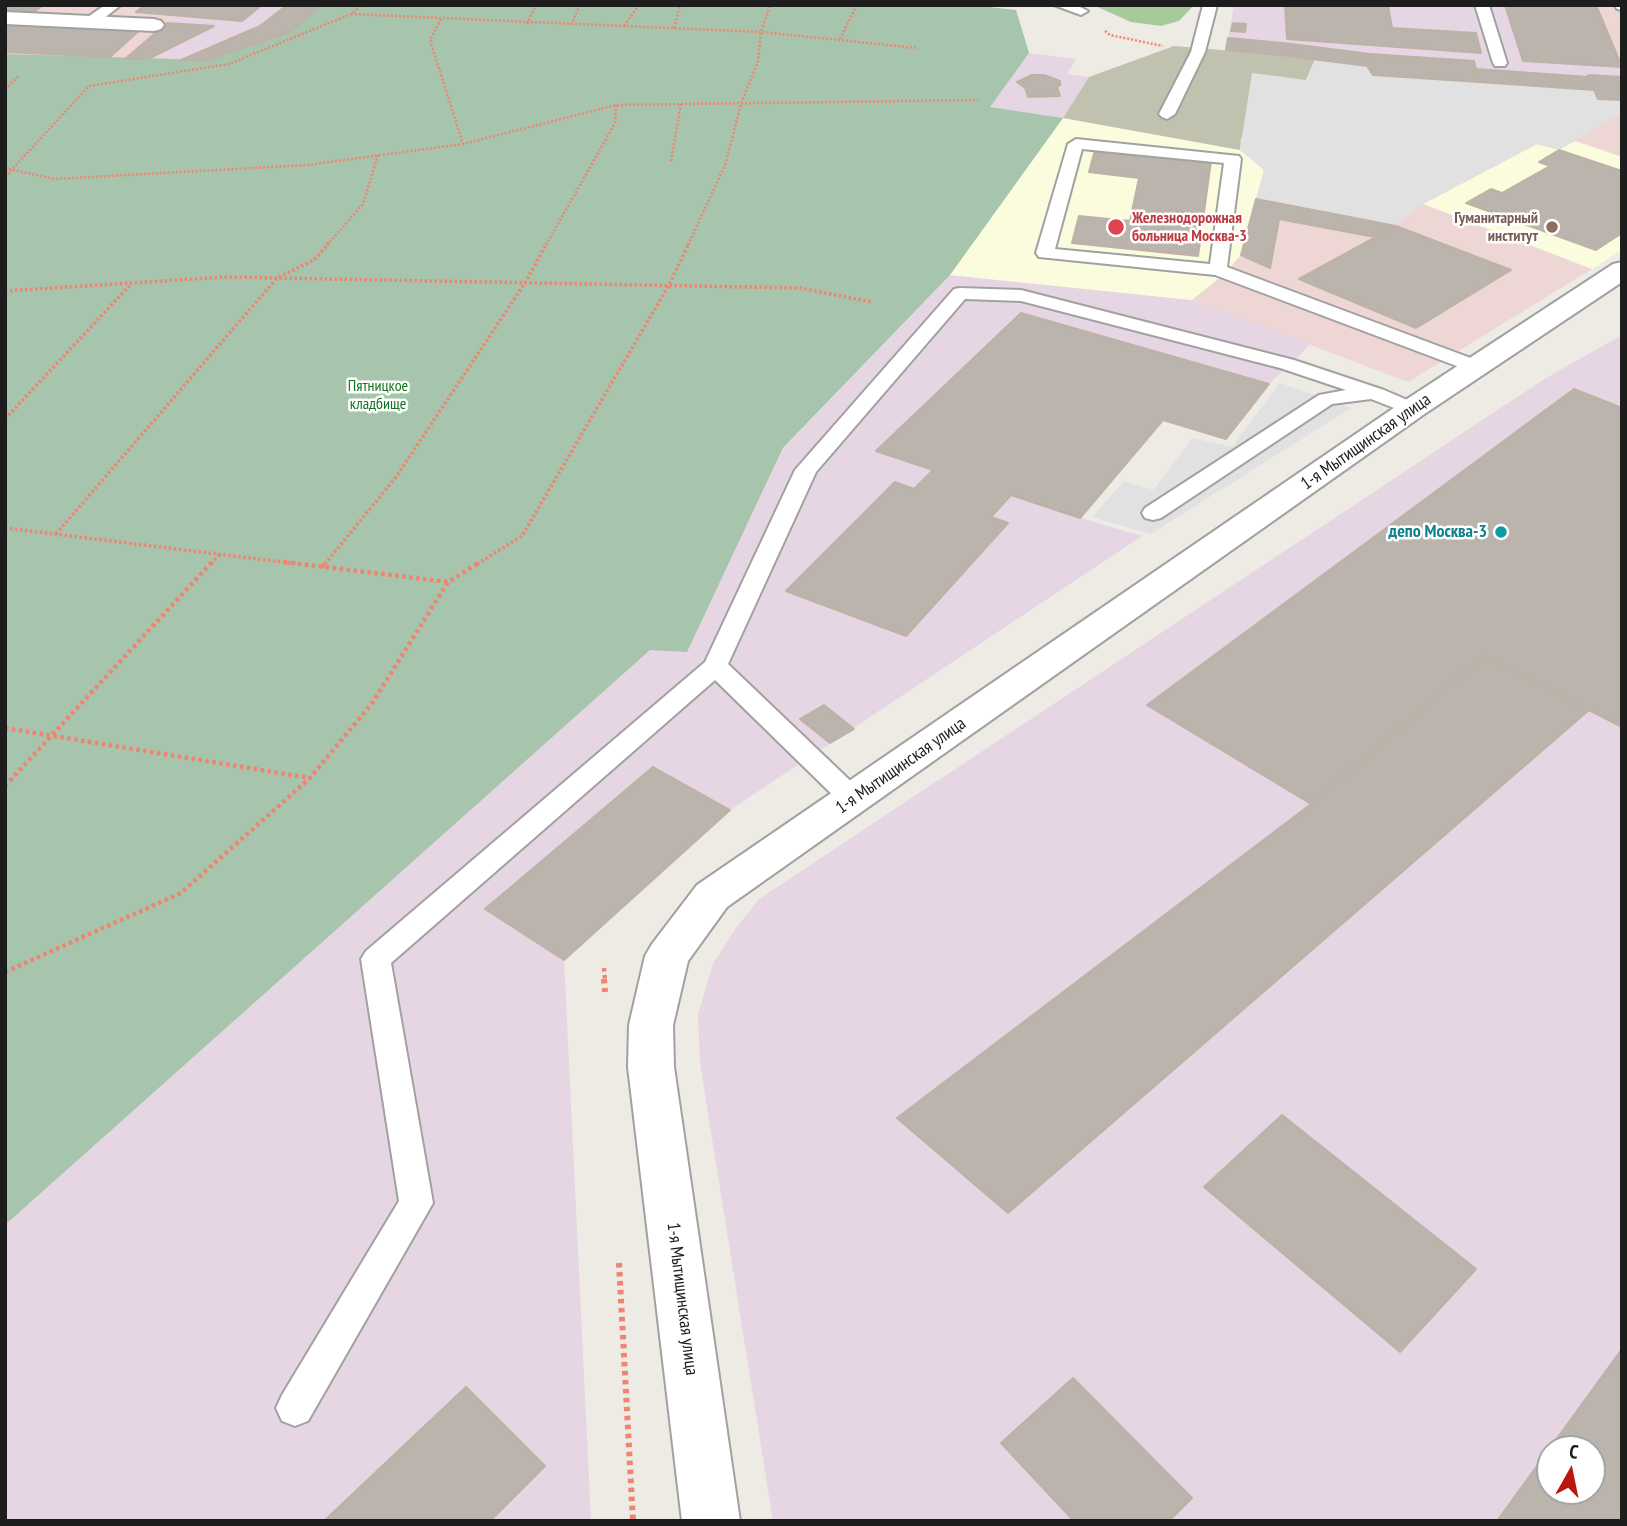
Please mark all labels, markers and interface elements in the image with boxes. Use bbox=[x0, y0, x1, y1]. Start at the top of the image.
place label: Железнодорожная больница Москва-3 bbox=[1132, 208, 1247, 246]
place label: Гуманитарный институт bbox=[1454, 208, 1538, 246]
marker: Железнодорожная больница Москва-3 bbox=[1106, 217, 1126, 237]
marker: Гуманитарный институт bbox=[1544, 219, 1560, 235]
park label: Пятницкое кладбище bbox=[348, 376, 408, 414]
street label: 1-я Мытищинская улица bbox=[1297, 389, 1435, 495]
place label: депо Москва-3 bbox=[1389, 521, 1487, 543]
marker: депо Москва-3 bbox=[1493, 524, 1509, 540]
street label: 1-я Мытищинская улица bbox=[832, 713, 970, 819]
street label: 1-я Мытищинская улица bbox=[662, 1221, 702, 1377]
north arrow bbox=[1536, 1435, 1606, 1505]
text: С bbox=[1568, 1439, 1580, 1464]

